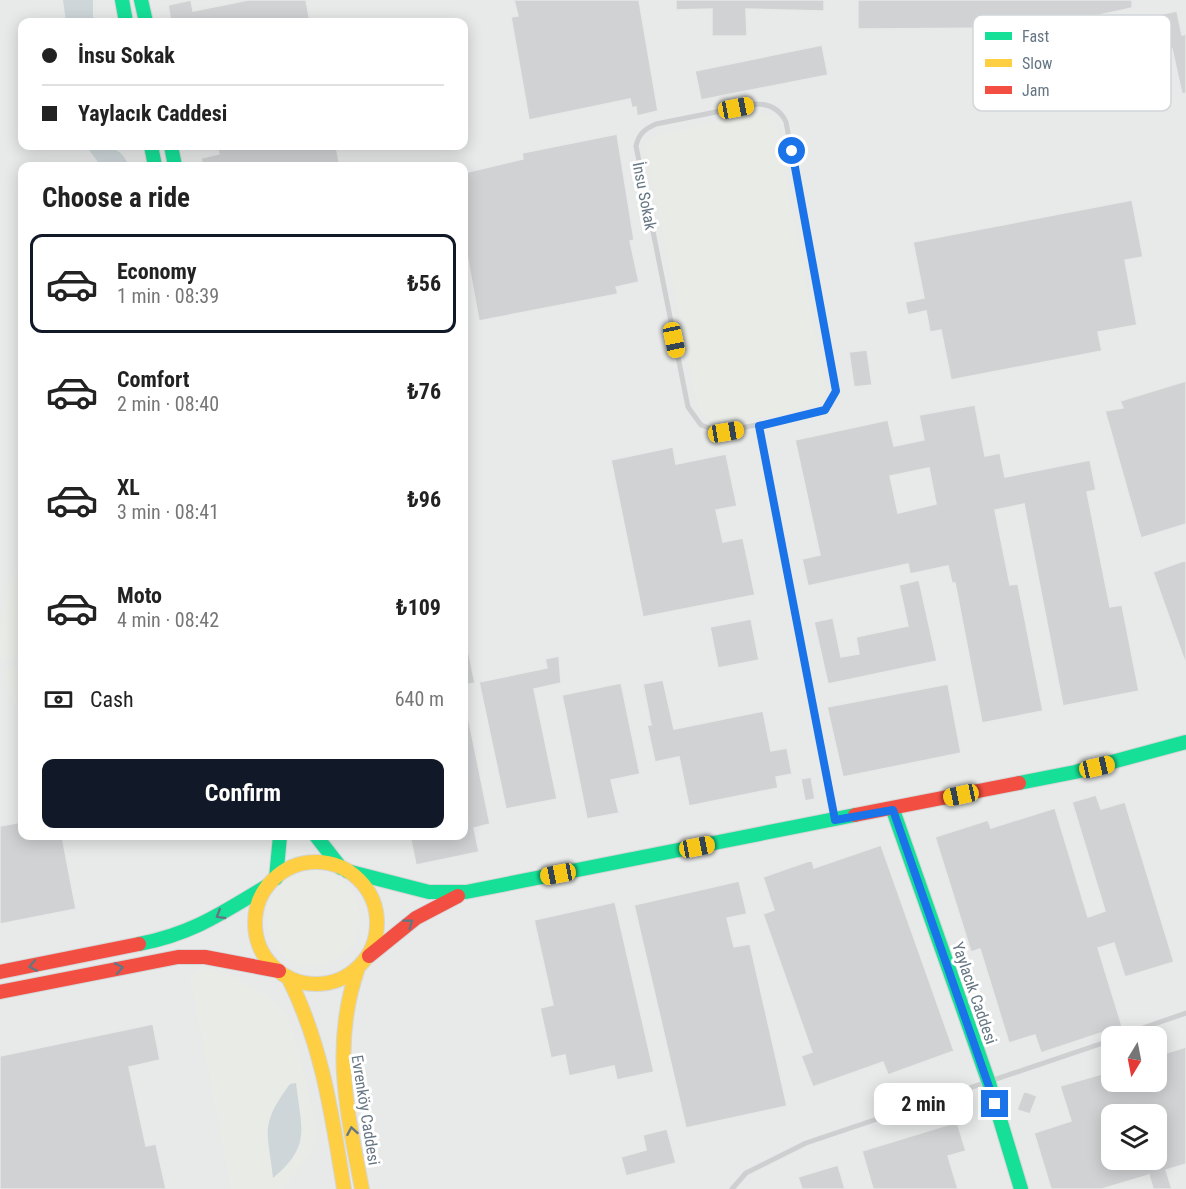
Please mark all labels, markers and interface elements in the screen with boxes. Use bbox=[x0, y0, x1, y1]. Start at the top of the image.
legend bbox=[973, 15, 1171, 111]
text: Fast bbox=[1022, 27, 1049, 46]
text: İnsu Sokak bbox=[78, 43, 175, 68]
text: Slow bbox=[1022, 54, 1052, 73]
text: Jam bbox=[1022, 81, 1049, 100]
car bbox=[717, 96, 755, 120]
text: Yaylacık Caddesi bbox=[78, 101, 227, 126]
route start bbox=[778, 137, 805, 164]
street label: İnsu Sokak bbox=[629, 160, 661, 232]
text: Choose a ride bbox=[42, 182, 190, 214]
icon: car bbox=[45, 257, 99, 311]
text: Economy bbox=[117, 259, 197, 284]
text: ₺56 bbox=[407, 271, 441, 296]
text: 1 min · 08:39 bbox=[117, 284, 219, 308]
car bbox=[661, 321, 687, 359]
icon: car bbox=[45, 365, 99, 419]
text: Comfort bbox=[117, 367, 190, 392]
text: ₺76 bbox=[407, 379, 441, 404]
text: 2 min · 08:40 bbox=[117, 392, 219, 416]
car bbox=[707, 420, 745, 444]
icon: car bbox=[45, 473, 99, 527]
text: XL bbox=[117, 475, 140, 500]
text: ₺96 bbox=[407, 487, 441, 512]
text: 3 min · 08:41 bbox=[117, 500, 219, 524]
icon: car bbox=[45, 581, 99, 635]
text: Moto bbox=[117, 583, 162, 608]
text: ₺109 bbox=[396, 595, 441, 620]
text: 4 min · 08:42 bbox=[117, 608, 219, 632]
icon: cash bbox=[42, 683, 75, 716]
text: Cash bbox=[90, 687, 134, 712]
text: 640 m bbox=[395, 687, 444, 711]
car bbox=[1077, 754, 1117, 780]
button: Confirm bbox=[42, 759, 444, 828]
car bbox=[942, 782, 980, 808]
car bbox=[678, 835, 716, 859]
car bbox=[539, 862, 577, 886]
one-way arrow bbox=[216, 908, 226, 920]
one-way arrow bbox=[403, 919, 414, 930]
street label: Yaylacık Caddesi bbox=[948, 940, 1001, 1047]
one-way arrow bbox=[28, 959, 38, 972]
one-way arrow bbox=[114, 962, 124, 975]
north arrow bbox=[1101, 1026, 1167, 1092]
map controls bbox=[1101, 1026, 1167, 1170]
street label: Evrenköy Caddesi bbox=[347, 1054, 384, 1166]
callout: 2 min bbox=[875, 1083, 974, 1125]
route end bbox=[981, 1090, 1008, 1117]
text: 2 min bbox=[901, 1092, 946, 1116]
button: layers bbox=[1101, 1104, 1167, 1170]
one-way arrow bbox=[346, 1127, 359, 1137]

